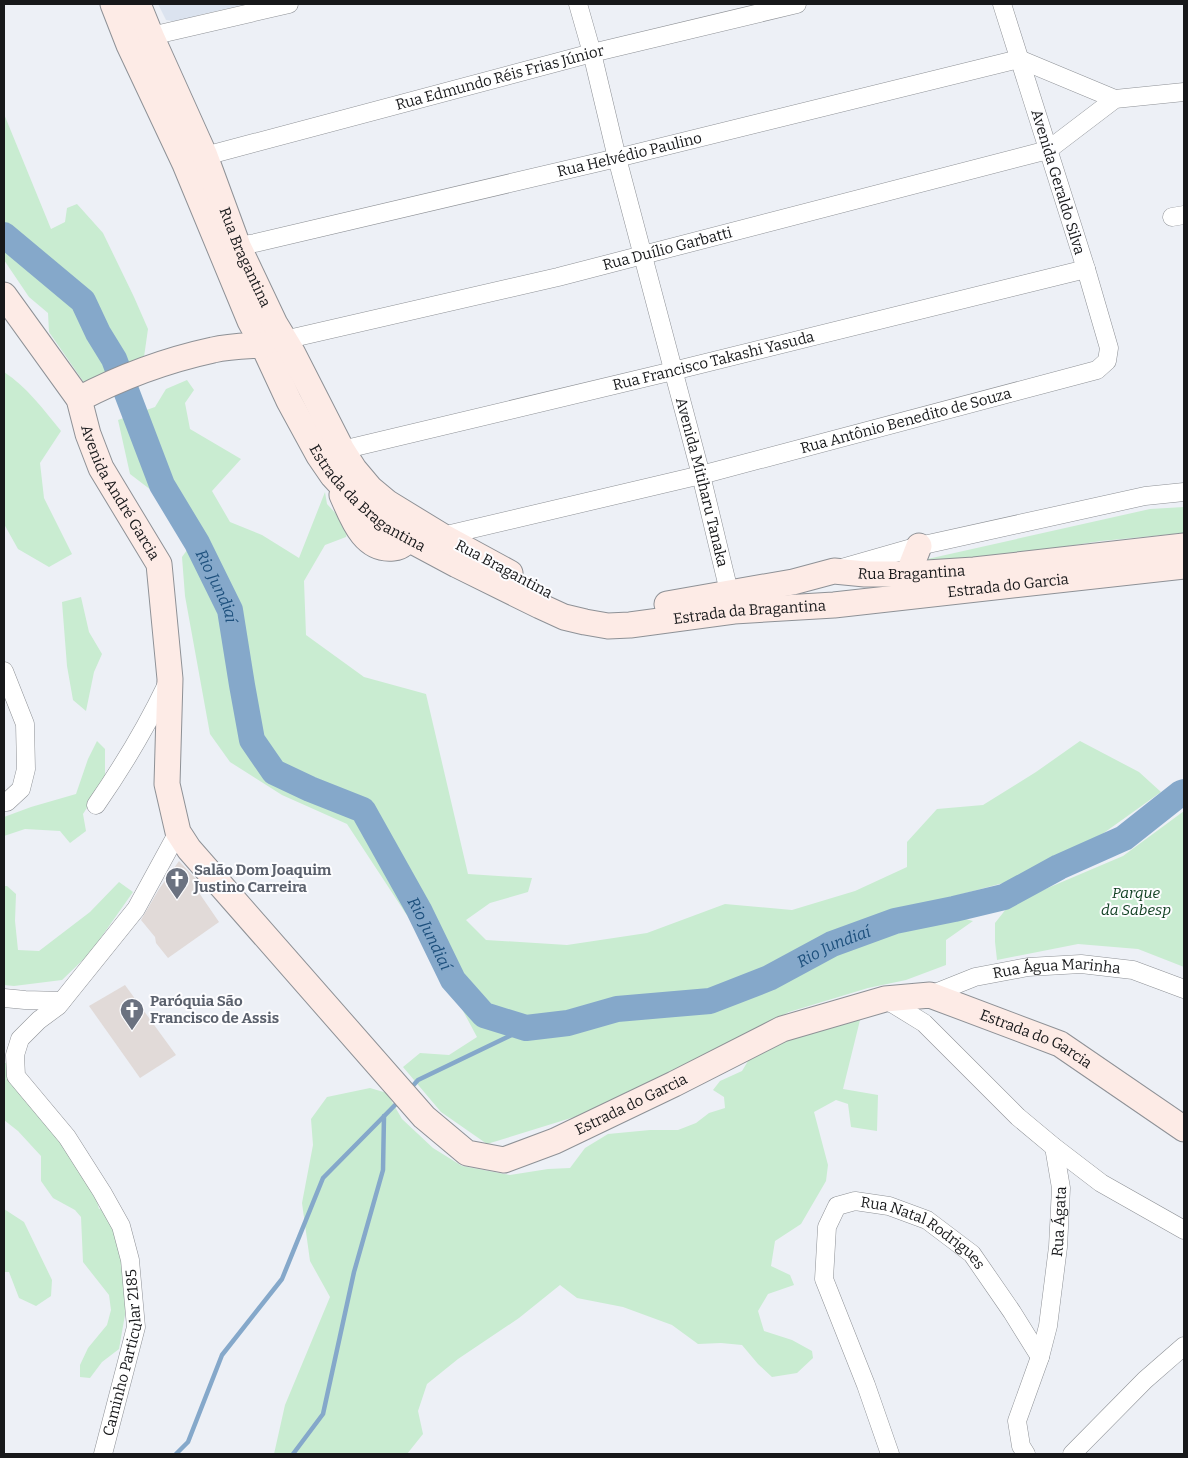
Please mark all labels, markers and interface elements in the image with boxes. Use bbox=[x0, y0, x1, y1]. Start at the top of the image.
street label: Rua Edmundo Réis Frias Júnior bbox=[394, 41, 606, 114]
street label: Avenida Geraldo Silva bbox=[1027, 107, 1089, 257]
street label: Rua Helvédio Paulino bbox=[555, 128, 704, 181]
street label: Rua Bragantina bbox=[216, 205, 275, 310]
street label: Rua Duílio Garbatti bbox=[601, 223, 734, 274]
street label: Rua Francisco Takashi Yasuda bbox=[611, 327, 816, 394]
street label: Rua Antônio Benedito de Souza bbox=[798, 384, 1013, 457]
street label: Avenida Mitiharu Tanaka bbox=[672, 395, 732, 569]
street label: Avenida André Garcia bbox=[77, 423, 163, 563]
street label: Estrada da Bragantina bbox=[305, 441, 428, 555]
street label: Rua Bragantina bbox=[452, 536, 556, 602]
water label: Rio Jundiaí bbox=[192, 546, 241, 625]
street label: Rua Bragantina bbox=[857, 562, 966, 583]
street label: Estrada do Garcia bbox=[947, 570, 1070, 601]
street label: Estrada da Bragantina bbox=[672, 597, 826, 628]
place label: Salão Dom Joaquim Justino Carreira bbox=[193, 861, 332, 896]
church icon: Salão Dom Joaquim Justino Carreira bbox=[164, 866, 190, 900]
park label: Parque da Sabesp bbox=[1101, 884, 1171, 919]
water label: Rio Jundiaí bbox=[404, 894, 456, 974]
water label: Rio Jundiaí bbox=[794, 921, 875, 971]
street label: Rua Água Marinha bbox=[991, 955, 1122, 982]
place label: Paróquia São Francisco de Assis bbox=[150, 992, 279, 1027]
church icon: Paróquia São Francisco de Assis bbox=[119, 997, 145, 1031]
street label: Estrada do Garcia bbox=[977, 1006, 1095, 1072]
street label: Estrada do Garcia bbox=[572, 1070, 690, 1139]
street label: Rua Ágata bbox=[1048, 1186, 1070, 1258]
street label: Rua Natal Rodrigues bbox=[860, 1193, 989, 1273]
street label: Caminho Particular 2185 bbox=[99, 1268, 146, 1438]

